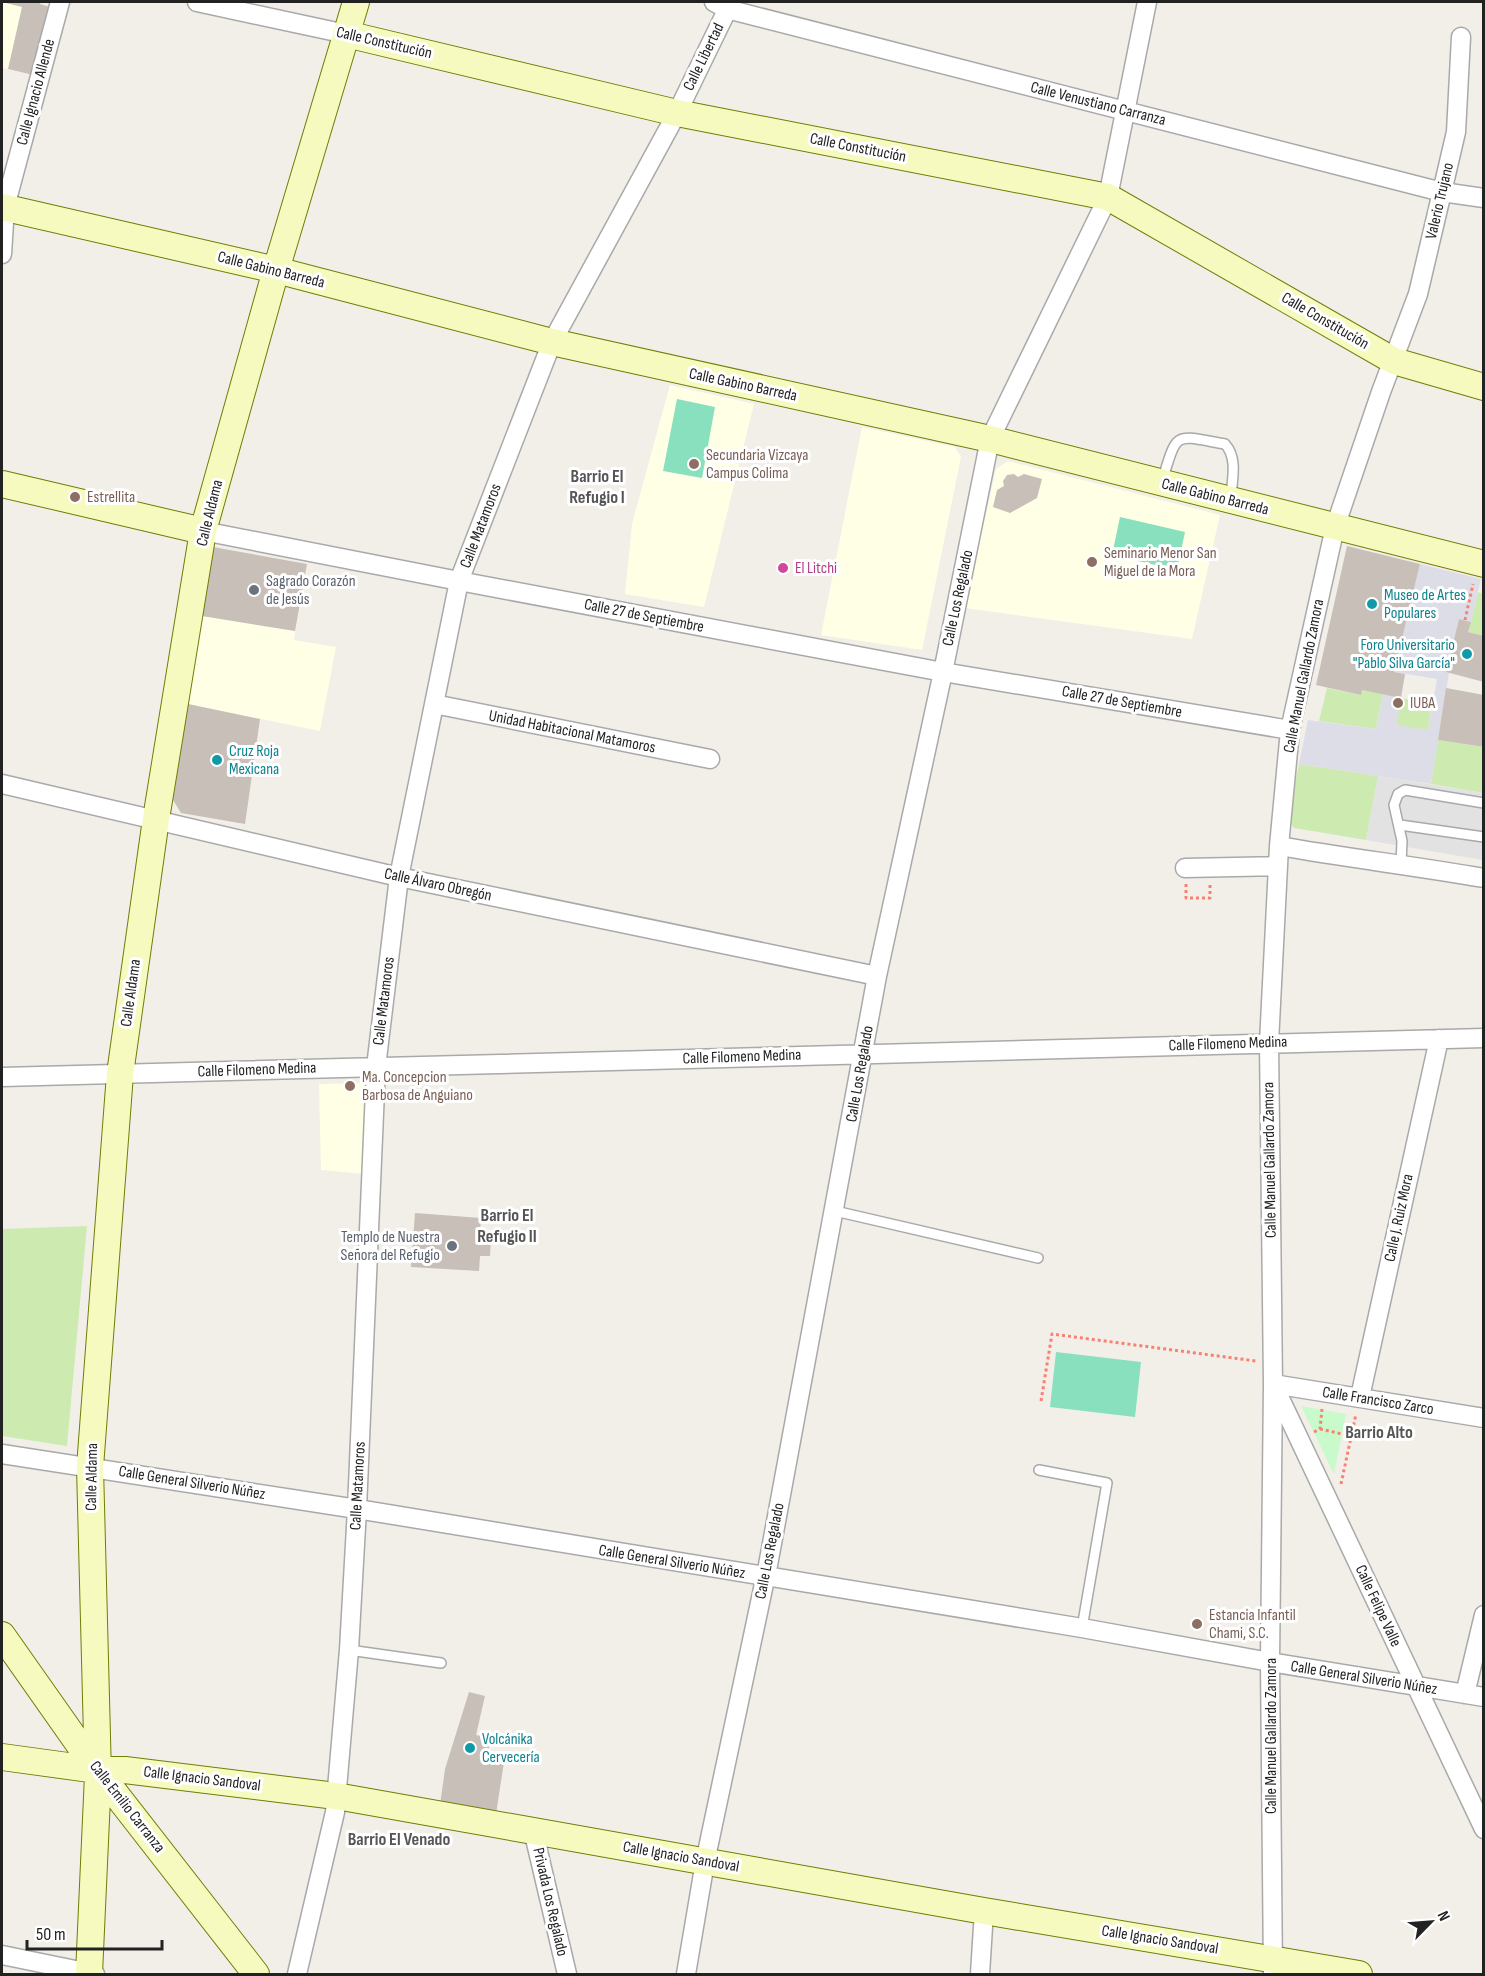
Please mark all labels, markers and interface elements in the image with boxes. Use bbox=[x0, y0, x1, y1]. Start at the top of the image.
street label: Calle Libertad bbox=[679, 20, 729, 94]
street label: Calle Constitución bbox=[334, 23, 434, 63]
street label: Calle Ignacio Allende bbox=[13, 37, 59, 147]
street label: Calle Venustiano Carranza bbox=[1028, 78, 1168, 130]
street label: Calle Constitución bbox=[808, 129, 908, 167]
street label: Valerio Trujano bbox=[1422, 161, 1458, 241]
street label: Calle Gabino Barreda bbox=[215, 247, 327, 293]
street label: Calle Constitución bbox=[1278, 288, 1372, 354]
street label: Calle Gabino Barreda bbox=[687, 364, 799, 406]
place label: Secundaria Vizcaya Campus Colima bbox=[706, 446, 808, 483]
marker: Secundaria Vizcaya Campus Colima bbox=[687, 457, 701, 471]
district label: Barrio El Refugio I bbox=[569, 466, 625, 508]
street label: Calle Gabino Barreda bbox=[1159, 474, 1271, 520]
street label: Calle Aldama bbox=[193, 478, 227, 548]
street label: Calle Matamoros bbox=[456, 481, 506, 571]
place label: Estrellita bbox=[87, 488, 135, 507]
marker: Estrellita bbox=[68, 490, 82, 504]
place label: Seminario Menor San Miguel de la Mora bbox=[1104, 544, 1217, 581]
street label: Calle Los Regalado bbox=[939, 548, 977, 648]
marker: Seminario Menor San Miguel de la Mora bbox=[1085, 555, 1099, 569]
place label: El Litchi bbox=[795, 559, 837, 578]
marker: El Litchi bbox=[776, 561, 790, 575]
place label: Sagrado Corazón de Jesús bbox=[266, 572, 356, 609]
marker: Sagrado Corazón de Jesús bbox=[247, 583, 261, 597]
place label: Museo de Artes Populares bbox=[1384, 586, 1466, 623]
street label: Calle 27 de Septiembre bbox=[582, 595, 706, 637]
marker: Museo de Artes Populares bbox=[1365, 597, 1379, 611]
street label: Calle Manuel Gallardo Zamora bbox=[1280, 598, 1328, 754]
place label: Foro Universitario "Pablo Silva García" bbox=[1353, 636, 1455, 673]
marker: Foro Universitario "Pablo Silva García" bbox=[1460, 647, 1474, 661]
street label: Calle 27 de Septiembre bbox=[1060, 682, 1184, 722]
place label: IUBA bbox=[1410, 694, 1435, 713]
marker: IUBA bbox=[1391, 696, 1405, 710]
street label: Unidad Habitacional Matamoros bbox=[487, 707, 657, 758]
place label: Cruz Roja Mexicana bbox=[229, 742, 279, 779]
marker: Cruz Roja Mexicana bbox=[210, 753, 224, 767]
street label: Calle Álvaro Obregón bbox=[383, 864, 493, 906]
street label: Calle Matamoros bbox=[369, 956, 399, 1046]
street label: Calle Aldama bbox=[117, 958, 145, 1028]
street label: Calle Los Regalado bbox=[842, 1024, 878, 1124]
street label: Calle Filomeno Medina bbox=[1168, 1032, 1288, 1056]
street label: Calle Filomeno Medina bbox=[682, 1045, 802, 1069]
street label: Calle Filomeno Medina bbox=[197, 1058, 317, 1082]
place label: Ma. Concepcion Barbosa de Anguiano bbox=[362, 1068, 473, 1105]
marker: Ma. Concepcion Barbosa de Anguiano bbox=[343, 1079, 357, 1093]
street label: Calle Manuel Gallardo Zamora bbox=[1259, 1082, 1281, 1238]
street label: Calle J. Ruiz Mora bbox=[1380, 1172, 1418, 1264]
district label: Barrio El Refugio II bbox=[477, 1205, 537, 1247]
place label: Templo de Nuestra Señora del Refugio bbox=[341, 1228, 440, 1265]
marker: Templo de Nuestra Señora del Refugio bbox=[445, 1239, 459, 1253]
street label: Calle Francisco Zarco bbox=[1321, 1383, 1435, 1419]
district label: Barrio Alto bbox=[1345, 1422, 1413, 1443]
street label: Calle Matamoros bbox=[346, 1441, 370, 1531]
street label: Calle Aldama bbox=[82, 1443, 102, 1511]
street label: Calle General Silverio Núñez bbox=[117, 1462, 267, 1504]
street label: Calle Los Regalado bbox=[751, 1501, 789, 1601]
street label: Calle General Silverio Núñez bbox=[597, 1541, 747, 1583]
street label: Calle Felipe Valle bbox=[1351, 1562, 1405, 1650]
place label: Estancia Infantil Chami, S.C. bbox=[1209, 1606, 1296, 1643]
marker: Estancia Infantil Chami, S.C. bbox=[1190, 1617, 1204, 1631]
street label: Calle General Silverio Núñez bbox=[1289, 1657, 1439, 1699]
street label: Calle Manuel Gallardo Zamora bbox=[1262, 1658, 1281, 1814]
place label: Volcánika Cervecería bbox=[482, 1730, 540, 1767]
marker: Volcánika Cervecería bbox=[463, 1741, 477, 1755]
street label: Calle Emilio Carranza bbox=[85, 1757, 169, 1857]
street label: Calle Ignacio Sandoval bbox=[142, 1762, 262, 1796]
district label: Barrio El Venado bbox=[348, 1829, 450, 1850]
street label: Calle Ignacio Sandoval bbox=[621, 1837, 741, 1877]
street label: Privada Los Regalado bbox=[528, 1846, 572, 1958]
north arrow bbox=[1401, 1892, 1461, 1952]
text: N bbox=[1433, 1908, 1454, 1924]
scale bar bbox=[27, 1913, 162, 1951]
street label: Calle Ignacio Sandoval bbox=[1100, 1921, 1220, 1959]
text: 50 m bbox=[36, 1924, 66, 1945]

